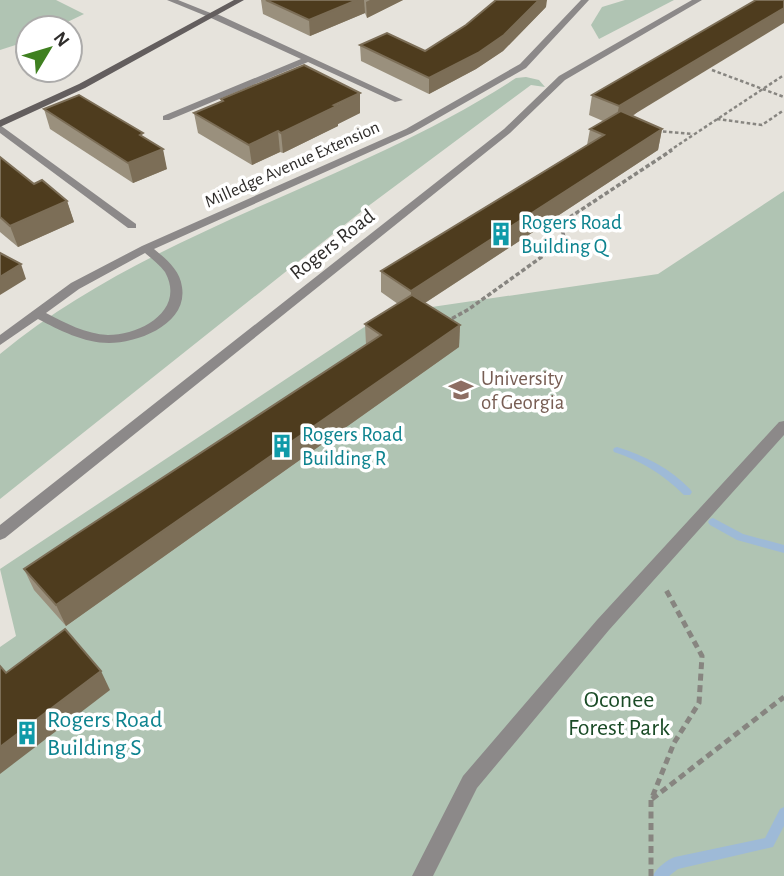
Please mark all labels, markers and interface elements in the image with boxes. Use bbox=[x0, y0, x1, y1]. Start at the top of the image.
north arrow bbox=[14, 14, 84, 84]
text: N bbox=[50, 28, 73, 51]
street label: Milledge Avenue Extension bbox=[202, 118, 382, 212]
street label: Rogers Road bbox=[286, 205, 379, 284]
place label: Rogers Road Building Q bbox=[521, 212, 622, 257]
building icon: Rogers Road Building Q bbox=[487, 220, 515, 248]
place label: University of Georgia bbox=[481, 368, 565, 413]
school or university icon: University of Georgia bbox=[447, 376, 475, 404]
place label: Rogers Road Building R bbox=[302, 424, 403, 469]
building icon: Rogers Road Building R bbox=[268, 432, 296, 460]
park label: Oconee Forest Park bbox=[568, 688, 670, 740]
place label: Rogers Road Building S bbox=[47, 708, 162, 760]
building icon: Rogers Road Building S bbox=[13, 719, 41, 747]

